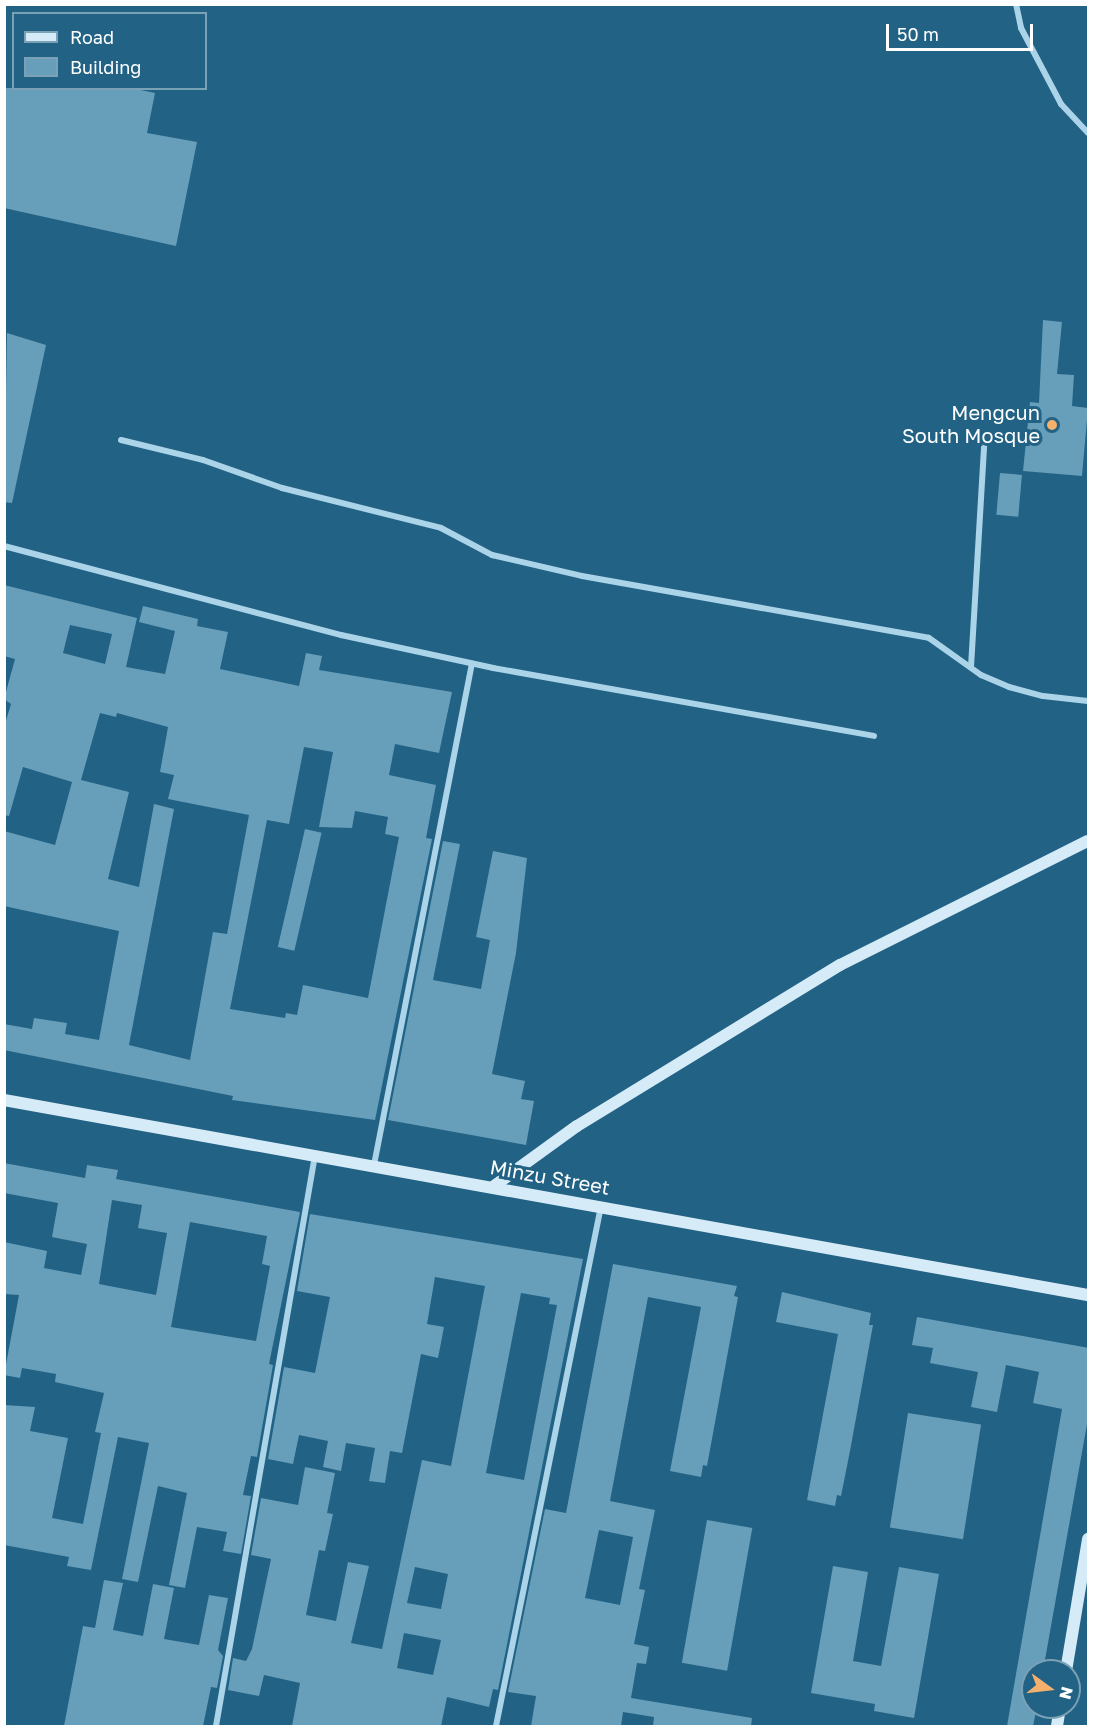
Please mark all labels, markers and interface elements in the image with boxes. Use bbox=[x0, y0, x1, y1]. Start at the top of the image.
legend bbox=[12, 12, 207, 90]
scale bar bbox=[889, 12, 1036, 50]
text: 50 m bbox=[897, 23, 939, 45]
text: Road bbox=[70, 26, 114, 48]
text: Building bbox=[70, 56, 141, 78]
place label: Mengcun South Mosque bbox=[902, 401, 1040, 448]
marker: Mengcun South Mosque bbox=[1045, 418, 1059, 432]
street label: Minzu Street bbox=[488, 1155, 612, 1199]
north arrow bbox=[1021, 1659, 1081, 1719]
text: N bbox=[1055, 1685, 1078, 1702]

